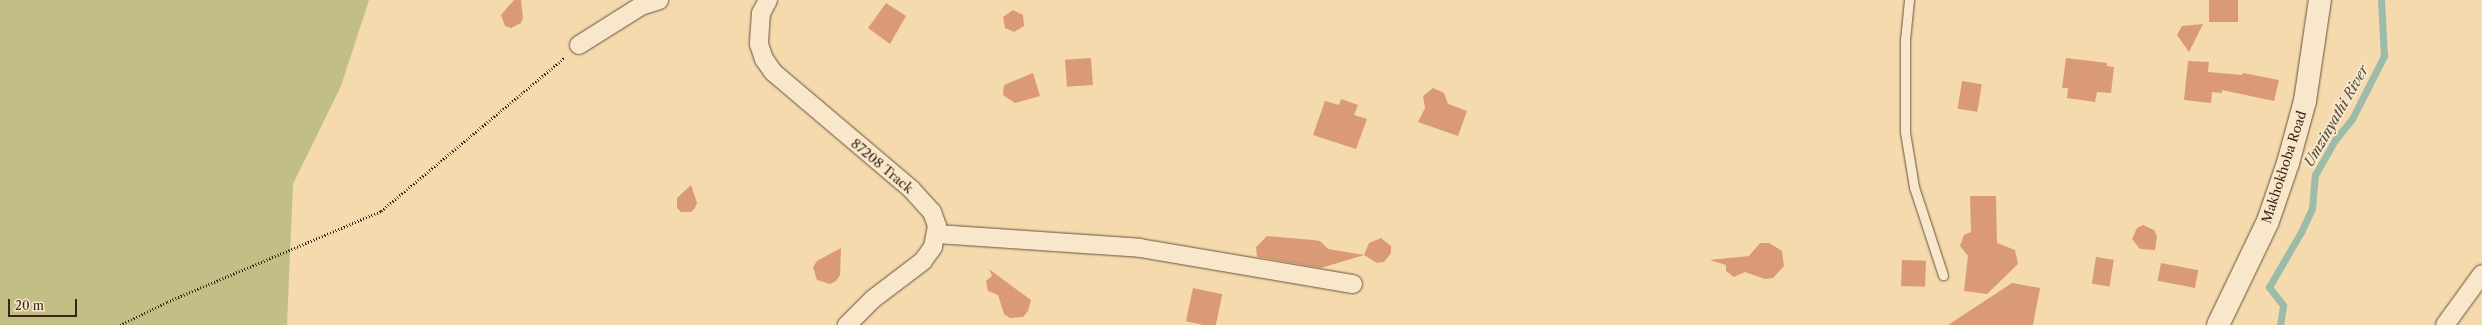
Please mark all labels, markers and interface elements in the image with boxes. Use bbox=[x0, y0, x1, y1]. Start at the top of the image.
water label: Umzinyathi River bbox=[2300, 62, 2372, 170]
street label: Makhokhoba Road bbox=[2258, 109, 2310, 225]
street label: 87208 Track bbox=[848, 135, 916, 197]
scale bar bbox=[10, 291, 79, 317]
text: 20 m bbox=[15, 298, 44, 313]

